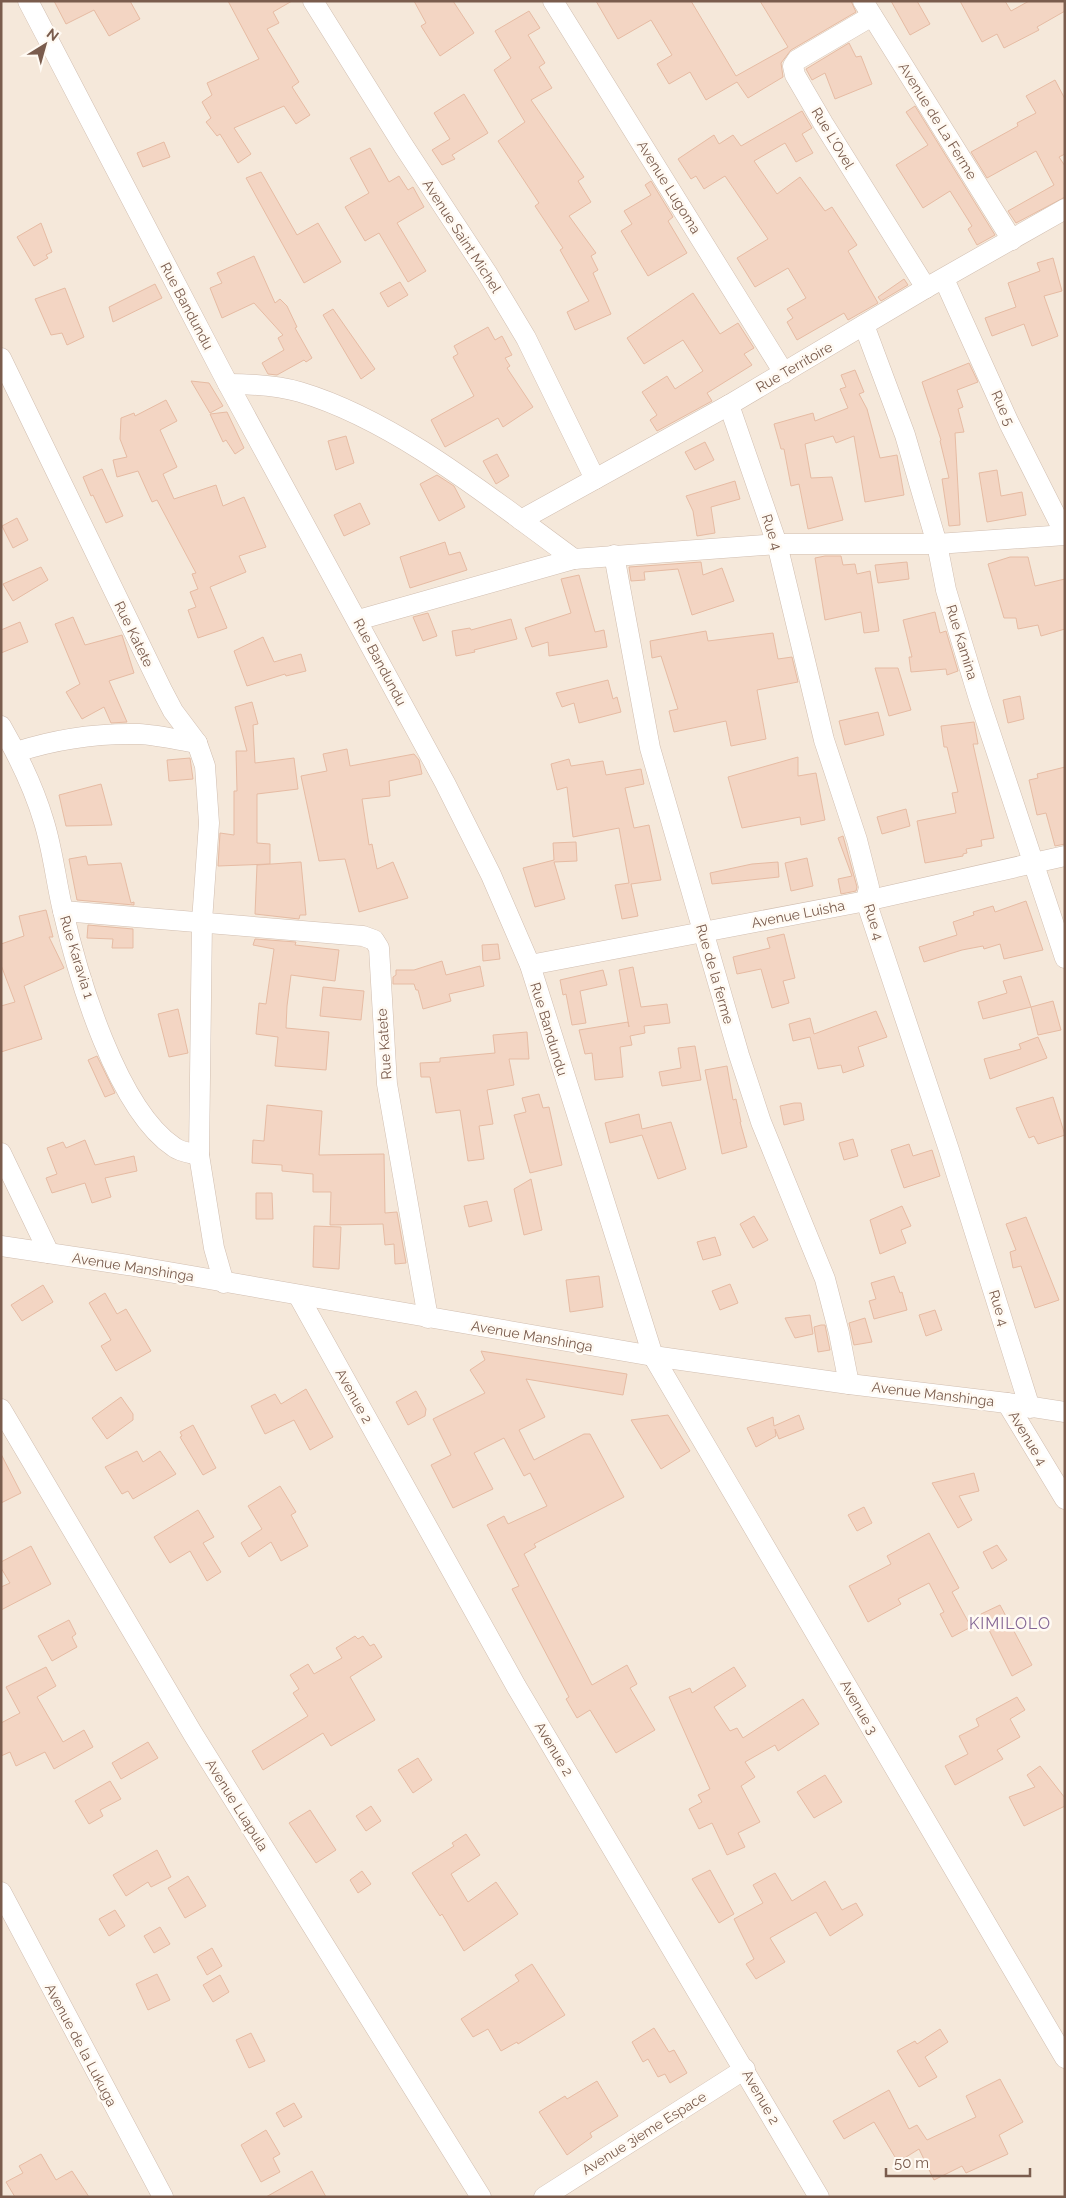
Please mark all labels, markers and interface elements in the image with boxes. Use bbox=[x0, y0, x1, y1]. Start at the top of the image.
north arrow bbox=[20, 20, 70, 70]
text: N bbox=[44, 25, 62, 44]
street label: Avenue de La Ferme bbox=[896, 60, 980, 182]
street label: Rue L'Ovel bbox=[809, 105, 858, 172]
street label: Avenue Lugoma bbox=[634, 138, 704, 236]
street label: Avenue Saint Michel bbox=[419, 177, 505, 296]
street label: Rue Bandundu bbox=[157, 260, 217, 352]
street label: Rue Territoire bbox=[753, 339, 835, 395]
street label: Rue 5 bbox=[988, 388, 1018, 428]
street label: Rue 4 bbox=[759, 512, 785, 552]
street label: Rue Katete bbox=[111, 598, 157, 670]
street label: Rue Kamina bbox=[943, 603, 981, 681]
street label: Rue Bandundu bbox=[350, 616, 410, 708]
street label: Avenue Luisha bbox=[750, 897, 846, 931]
street label: Rue 4 bbox=[861, 902, 887, 942]
street label: Rue Karavia 1 bbox=[57, 914, 97, 1000]
street label: Rue de la ferme bbox=[693, 922, 737, 1026]
street label: Rue Bandundu bbox=[527, 981, 571, 1077]
street label: Rue Katete bbox=[374, 1008, 394, 1080]
street label: Avenue Manshinga bbox=[71, 1249, 195, 1285]
street label: Rue 4 bbox=[986, 1288, 1012, 1328]
street label: Avenue Manshinga bbox=[470, 1317, 594, 1355]
street label: Avenue 2 bbox=[332, 1366, 376, 1426]
street label: Avenue Manshinga bbox=[871, 1379, 995, 1409]
street label: Avenue 4 bbox=[1006, 1408, 1051, 1468]
district label: KIMILOLO bbox=[969, 1614, 1051, 1633]
street label: Avenue 3 bbox=[837, 1677, 881, 1737]
street label: Avenue 2 bbox=[532, 1719, 576, 1779]
street label: Avenue Luapula bbox=[202, 1756, 272, 1854]
street label: Avenue de la Lukuga bbox=[42, 1981, 120, 2109]
street label: Avenue 2 bbox=[739, 2067, 783, 2127]
street label: Avenue 3ieme Espace bbox=[579, 2088, 709, 2178]
scale bar bbox=[886, 2146, 1030, 2178]
text: 50 m bbox=[894, 2154, 929, 2172]

